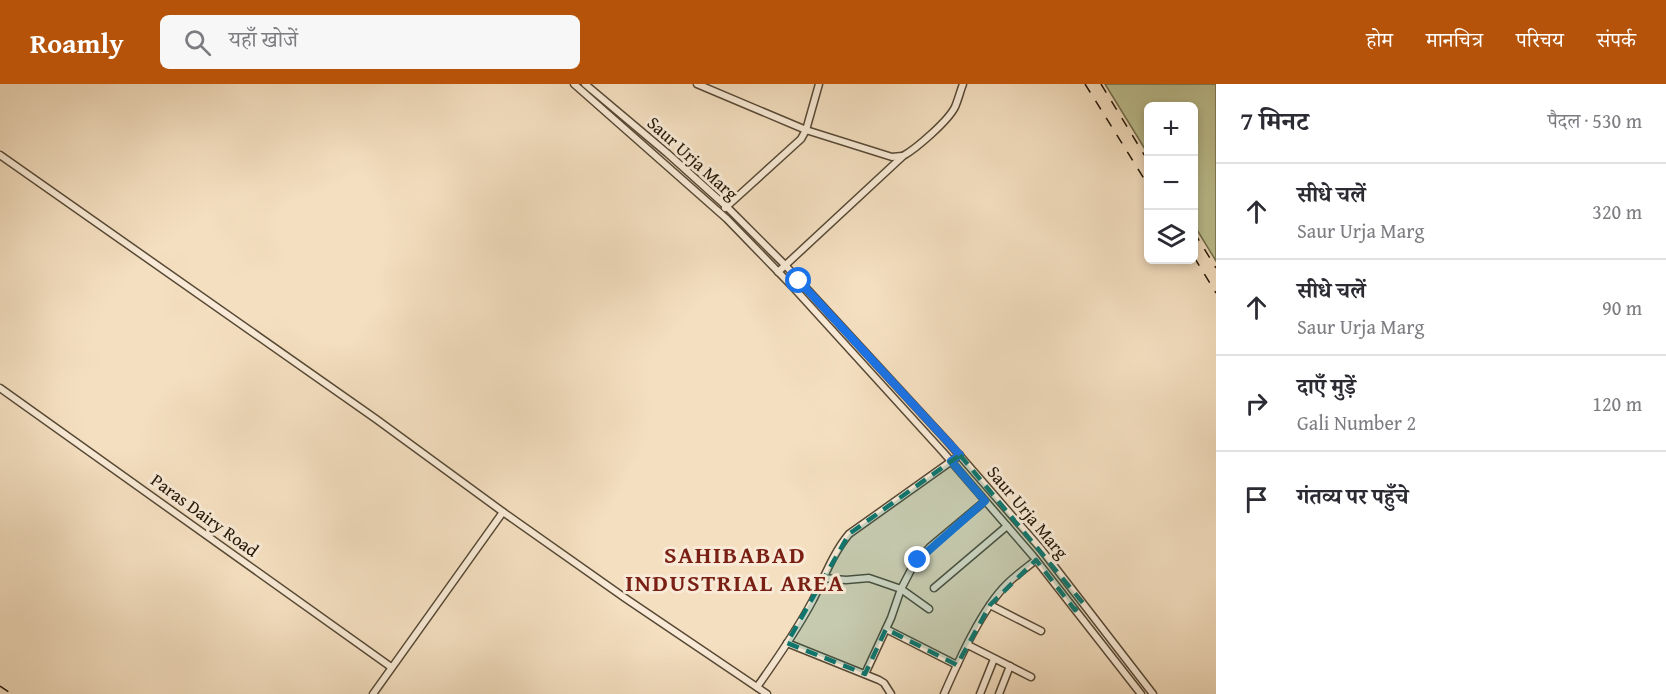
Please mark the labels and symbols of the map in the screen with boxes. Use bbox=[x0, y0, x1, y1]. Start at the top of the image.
street label: Saur Urja Marg bbox=[641, 110, 745, 206]
route start bbox=[785, 267, 811, 293]
street label: Saur Urja Marg bbox=[981, 459, 1075, 565]
street label: Paras Dairy Road bbox=[145, 467, 265, 564]
district label: SAHIBABAD INDUSTRIAL AREA bbox=[625, 537, 845, 600]
route end bbox=[904, 546, 930, 572]

